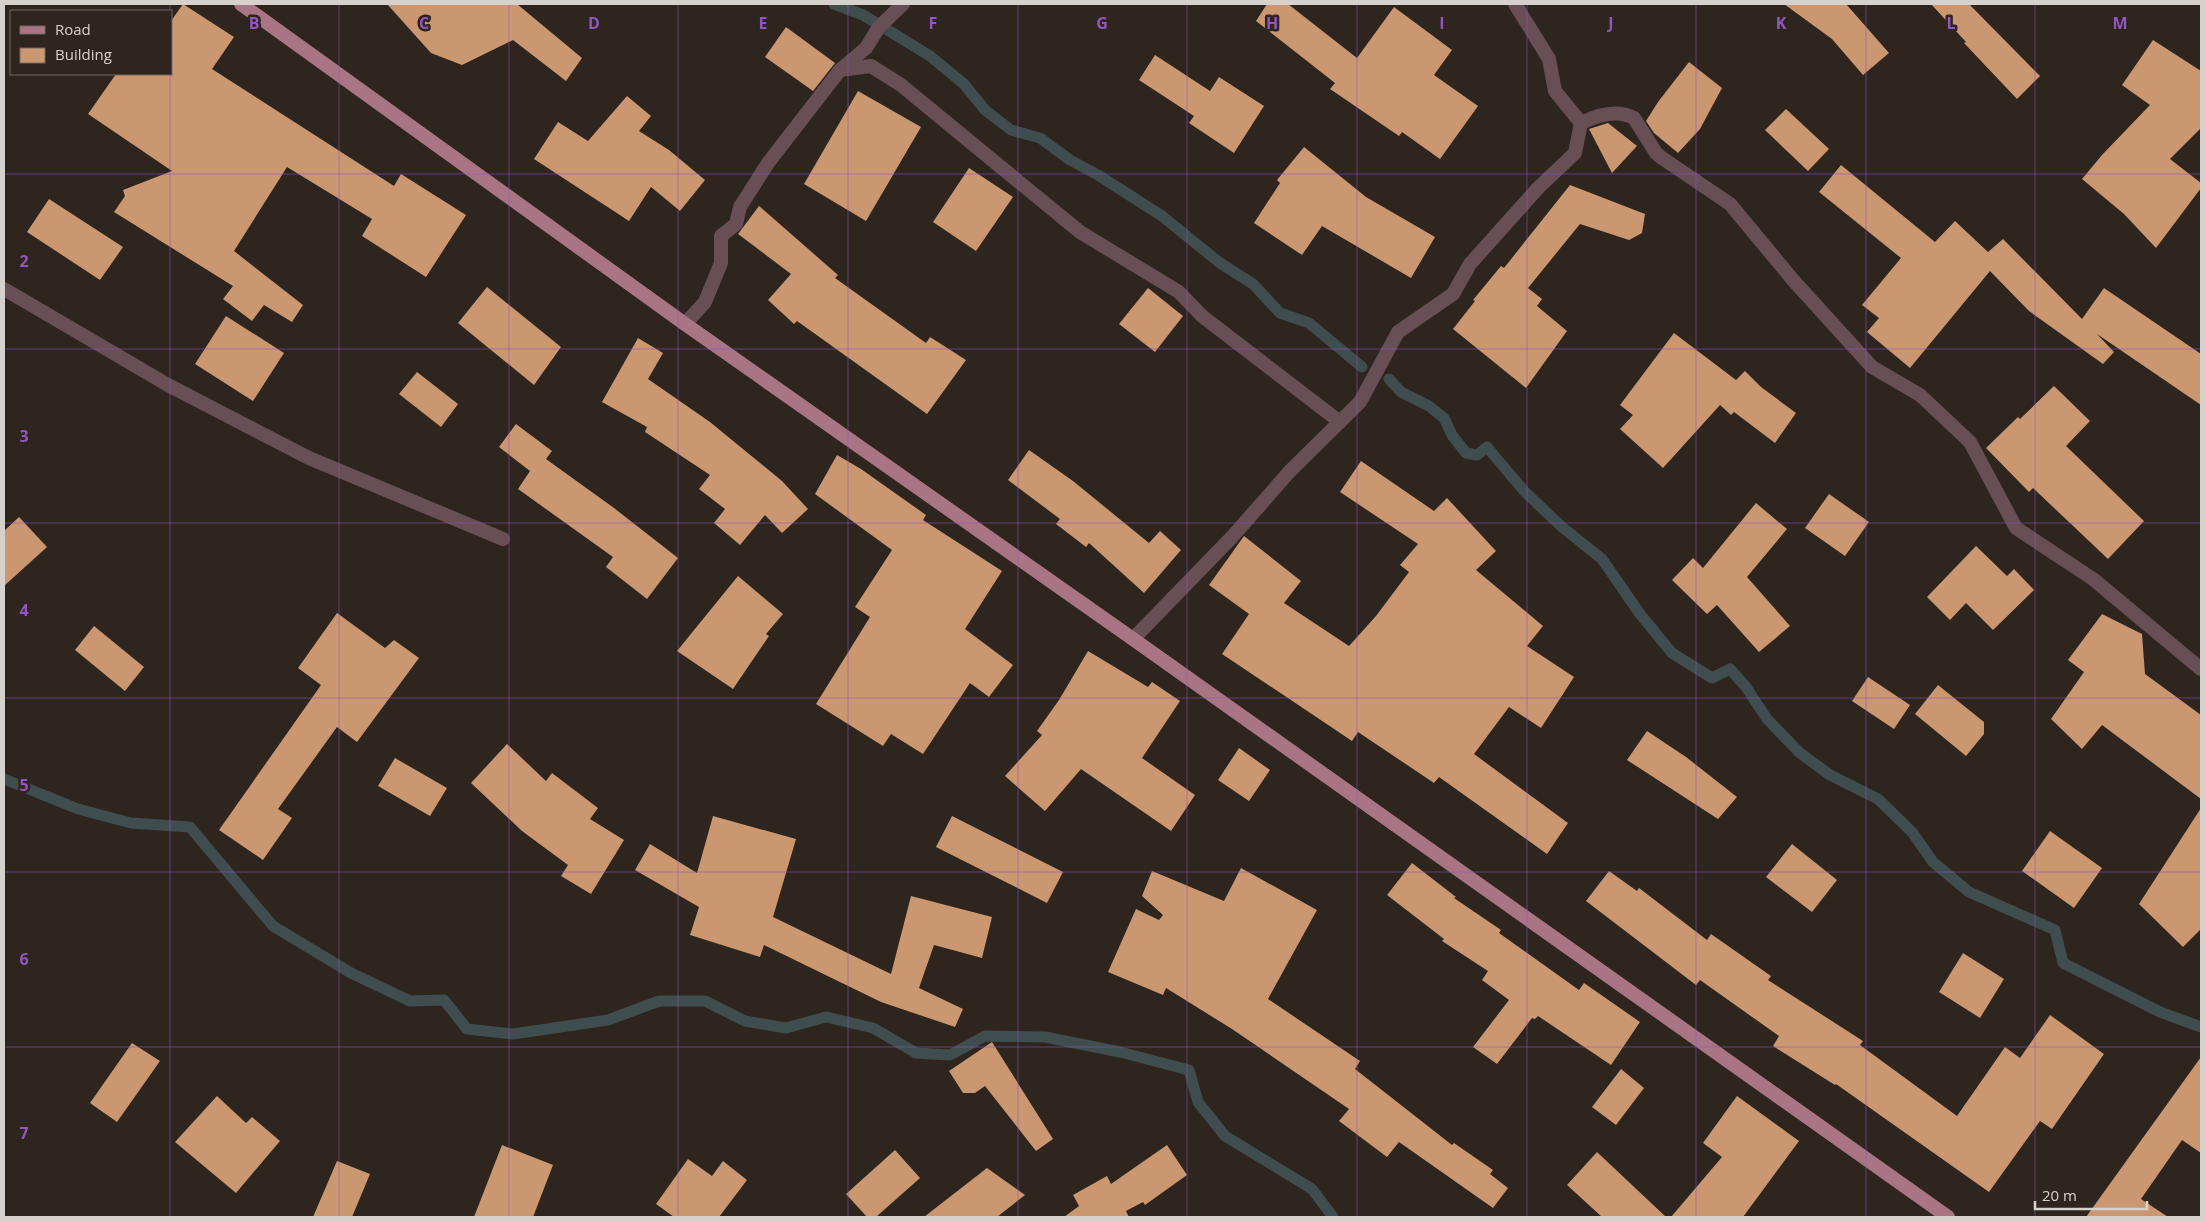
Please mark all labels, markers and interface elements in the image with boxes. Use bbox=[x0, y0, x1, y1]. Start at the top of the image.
legend bbox=[10, 10, 172, 75]
text: B bbox=[249, 12, 259, 34]
text: C bbox=[419, 12, 429, 34]
text: D bbox=[588, 12, 600, 34]
text: E bbox=[759, 12, 768, 34]
text: F bbox=[929, 12, 937, 34]
text: G bbox=[1096, 12, 1108, 34]
text: H bbox=[1266, 12, 1278, 34]
text: I bbox=[1439, 12, 1445, 34]
text: J bbox=[1606, 12, 1614, 34]
text: K bbox=[1776, 12, 1787, 34]
text: L bbox=[1946, 12, 1956, 34]
text: M bbox=[2112, 12, 2128, 34]
text: Road bbox=[55, 19, 91, 39]
text: Building bbox=[55, 44, 112, 64]
text: 2 bbox=[19, 250, 29, 272]
text: 3 bbox=[19, 425, 29, 447]
text: 4 bbox=[19, 599, 29, 621]
text: 5 bbox=[19, 774, 29, 796]
text: 6 bbox=[19, 948, 29, 970]
text: 7 bbox=[19, 1122, 29, 1144]
scale bar bbox=[2035, 1178, 2148, 1210]
text: 20 m bbox=[2042, 1185, 2077, 1205]

